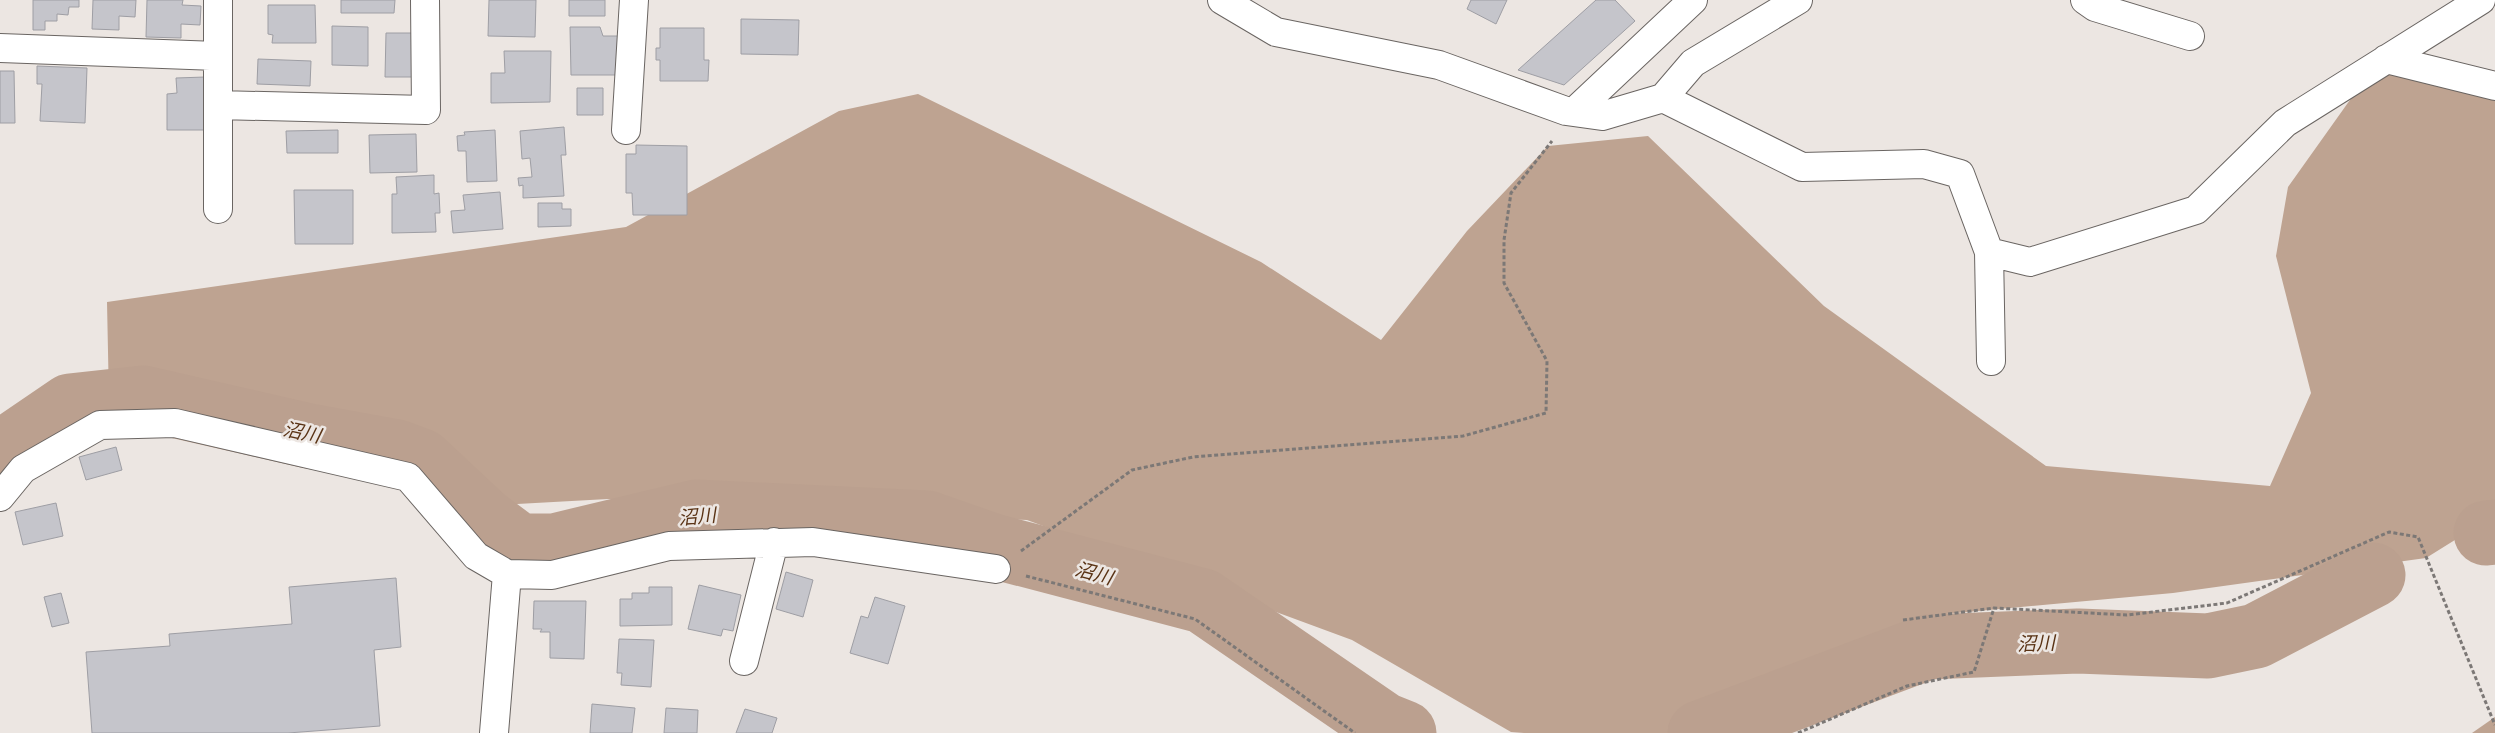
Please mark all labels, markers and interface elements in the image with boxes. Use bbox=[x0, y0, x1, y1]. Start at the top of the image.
water label: 沼川 bbox=[281, 416, 325, 448]
water label: 沼川 bbox=[677, 502, 719, 530]
water label: 沼川 bbox=[1073, 556, 1117, 590]
water label: 沼川 bbox=[2017, 630, 2057, 656]

